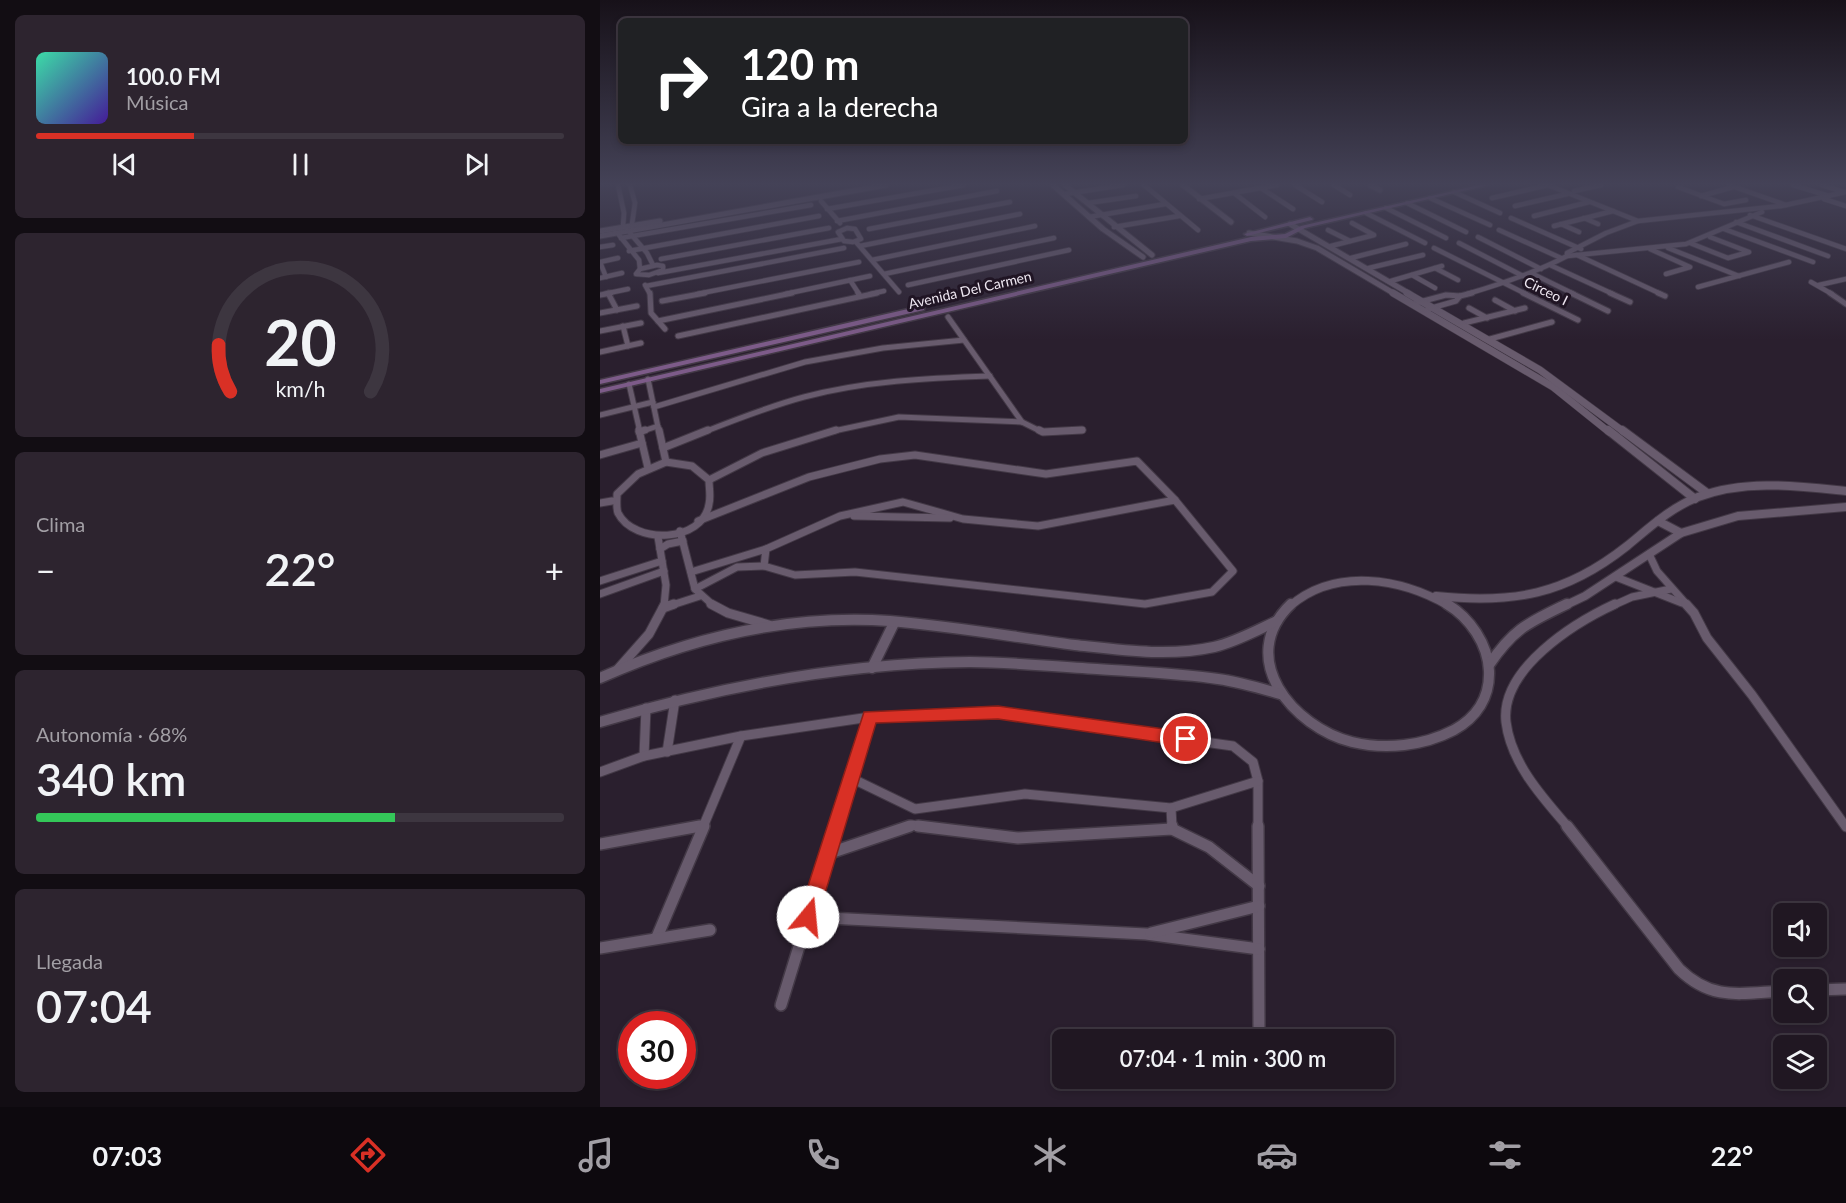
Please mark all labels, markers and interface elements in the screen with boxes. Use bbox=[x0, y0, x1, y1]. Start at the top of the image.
text: 120 m bbox=[741, 39, 859, 89]
icon: right bbox=[642, 42, 720, 120]
text: 100.0 FM bbox=[126, 63, 221, 90]
text: Música bbox=[126, 90, 189, 114]
text: Gira a la derecha bbox=[741, 90, 938, 123]
icon: previous bbox=[108, 148, 141, 181]
icon: pause bbox=[284, 148, 317, 181]
icon: next bbox=[460, 148, 493, 181]
street label: Avenida Del Carmen bbox=[907, 267, 1033, 312]
street label: Circeo I bbox=[1521, 273, 1571, 308]
text: 20 bbox=[264, 304, 336, 379]
text: km/h bbox=[275, 377, 325, 403]
text: Clima bbox=[36, 512, 85, 536]
text: 22° bbox=[265, 542, 335, 596]
text: − bbox=[36, 550, 55, 590]
text: + bbox=[545, 550, 564, 590]
pin bbox=[1160, 713, 1211, 764]
text: Autonomía · 68% bbox=[36, 722, 187, 746]
icon: arrive bbox=[1169, 722, 1202, 755]
text: 340 km bbox=[36, 752, 186, 806]
position arrow bbox=[776, 885, 840, 949]
map controls bbox=[1773, 903, 1827, 1089]
button: sound bbox=[1773, 903, 1827, 957]
text: Llegada bbox=[36, 949, 103, 973]
button: search bbox=[1773, 969, 1827, 1023]
text: 07:04 bbox=[36, 979, 152, 1033]
speed limit sign: 30 bbox=[618, 1011, 696, 1089]
button: layers bbox=[1773, 1035, 1827, 1089]
text: 07:04 · 1 min · 300 m bbox=[1120, 1045, 1326, 1072]
icon: directions bbox=[347, 1134, 389, 1176]
icon: music bbox=[575, 1134, 617, 1176]
icon: phone bbox=[802, 1134, 844, 1176]
icon: climate bbox=[1029, 1134, 1071, 1176]
icon: car bbox=[1256, 1134, 1298, 1176]
icon: filters bbox=[1484, 1134, 1526, 1176]
text: 07:03 bbox=[93, 1139, 162, 1172]
text: 22° bbox=[1711, 1139, 1753, 1172]

